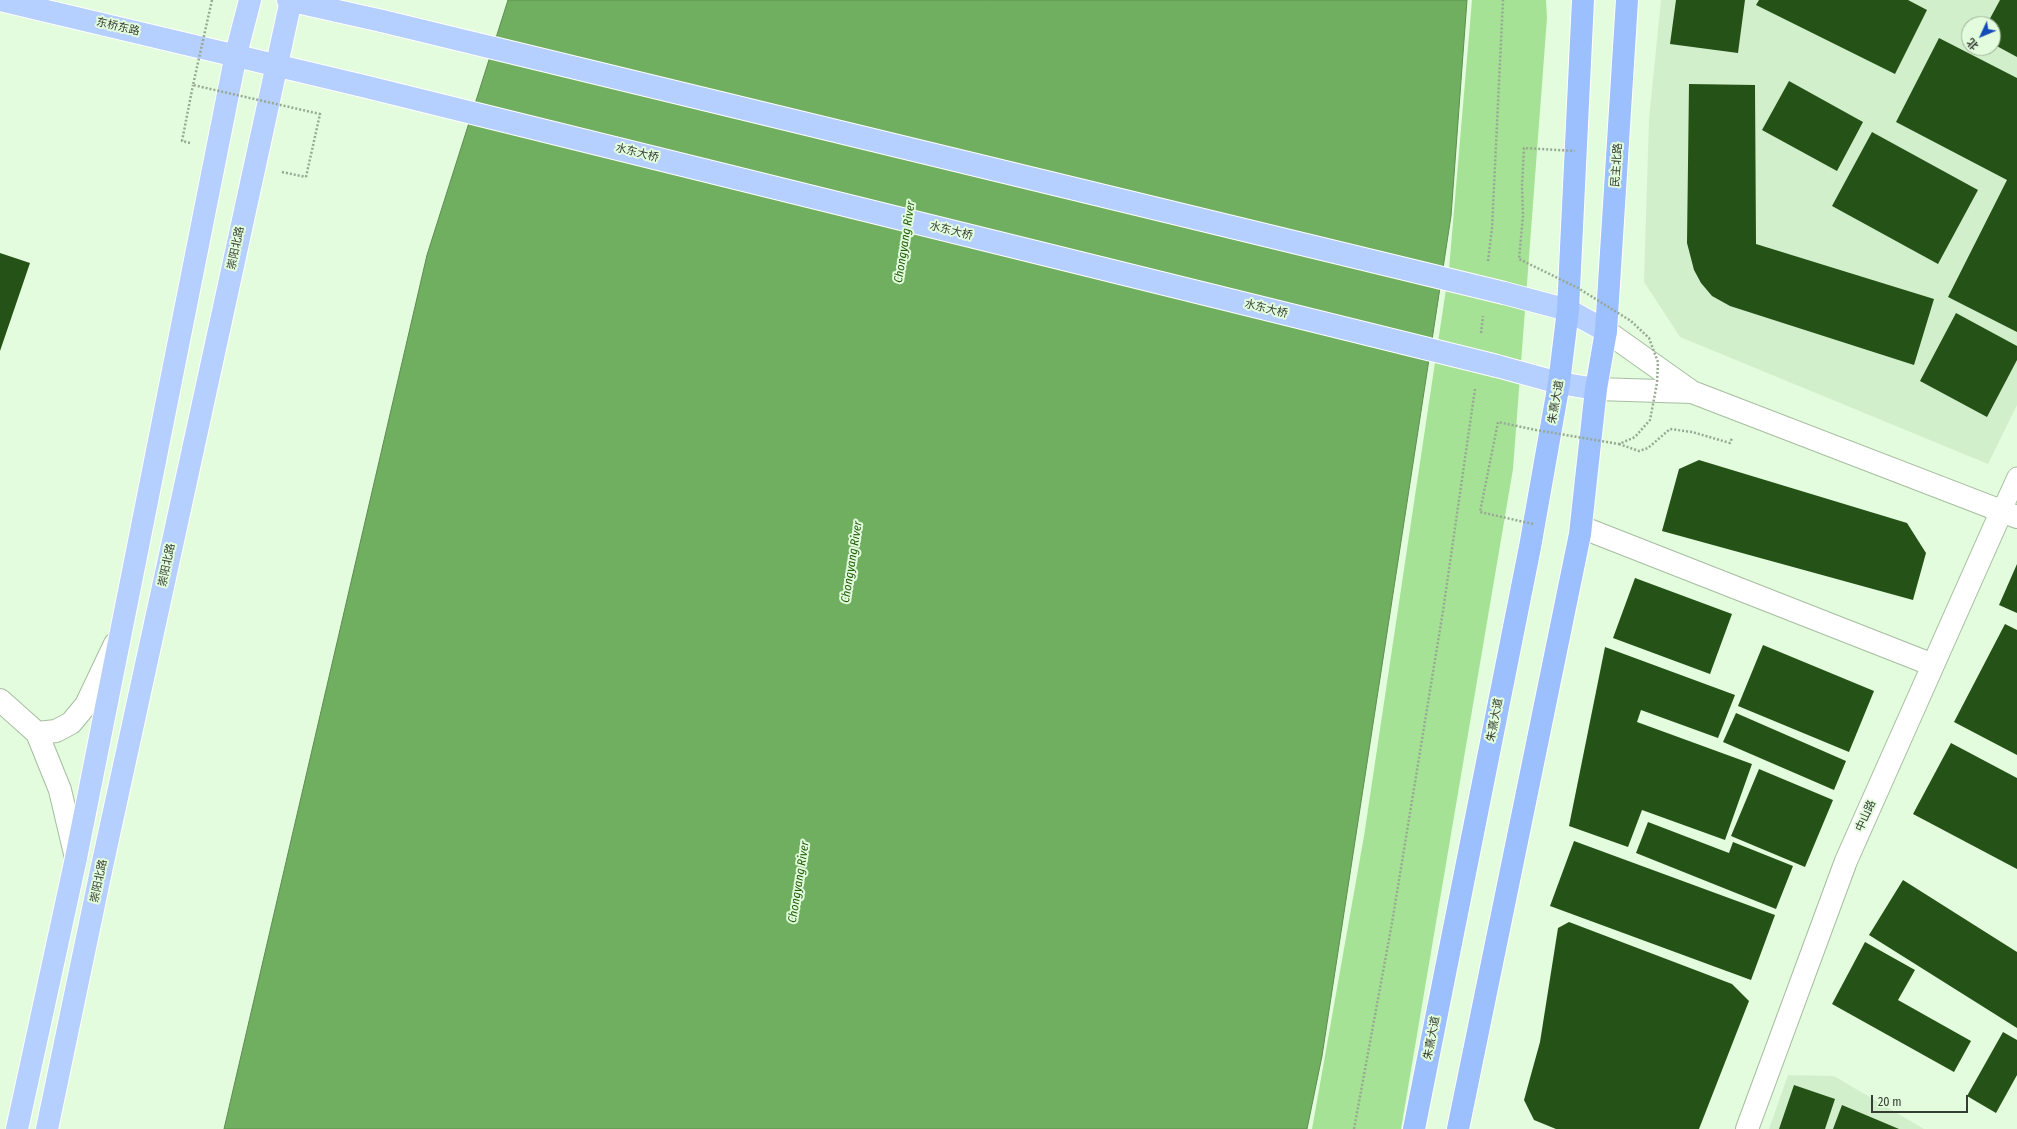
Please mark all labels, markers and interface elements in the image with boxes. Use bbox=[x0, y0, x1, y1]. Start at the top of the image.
street label: 东桥东路 bbox=[95, 16, 141, 38]
north arrow bbox=[1961, 16, 2001, 56]
text: 北 bbox=[1964, 36, 1981, 52]
street label: 水东大桥 bbox=[614, 141, 660, 165]
street label: 民主北路 bbox=[1609, 143, 1625, 187]
water label: Chongyang River bbox=[891, 200, 919, 284]
street label: 水东大桥 bbox=[928, 219, 974, 243]
street label: 崇阳北路 bbox=[225, 225, 247, 271]
street label: 水东大桥 bbox=[1243, 297, 1289, 321]
street label: 朱熹大道 bbox=[1546, 379, 1566, 425]
water label: Chongyang River bbox=[838, 520, 866, 604]
street label: 崇阳北路 bbox=[156, 542, 178, 588]
street label: 朱熹大道 bbox=[1484, 697, 1506, 743]
street label: 中山路 bbox=[1853, 798, 1879, 834]
water label: Chongyang River bbox=[785, 840, 813, 924]
street label: 崇阳北路 bbox=[88, 858, 110, 904]
street label: 朱熹大道 bbox=[1421, 1015, 1443, 1061]
scale bar bbox=[1873, 1087, 1970, 1113]
text: 20 m bbox=[1878, 1095, 1902, 1109]

